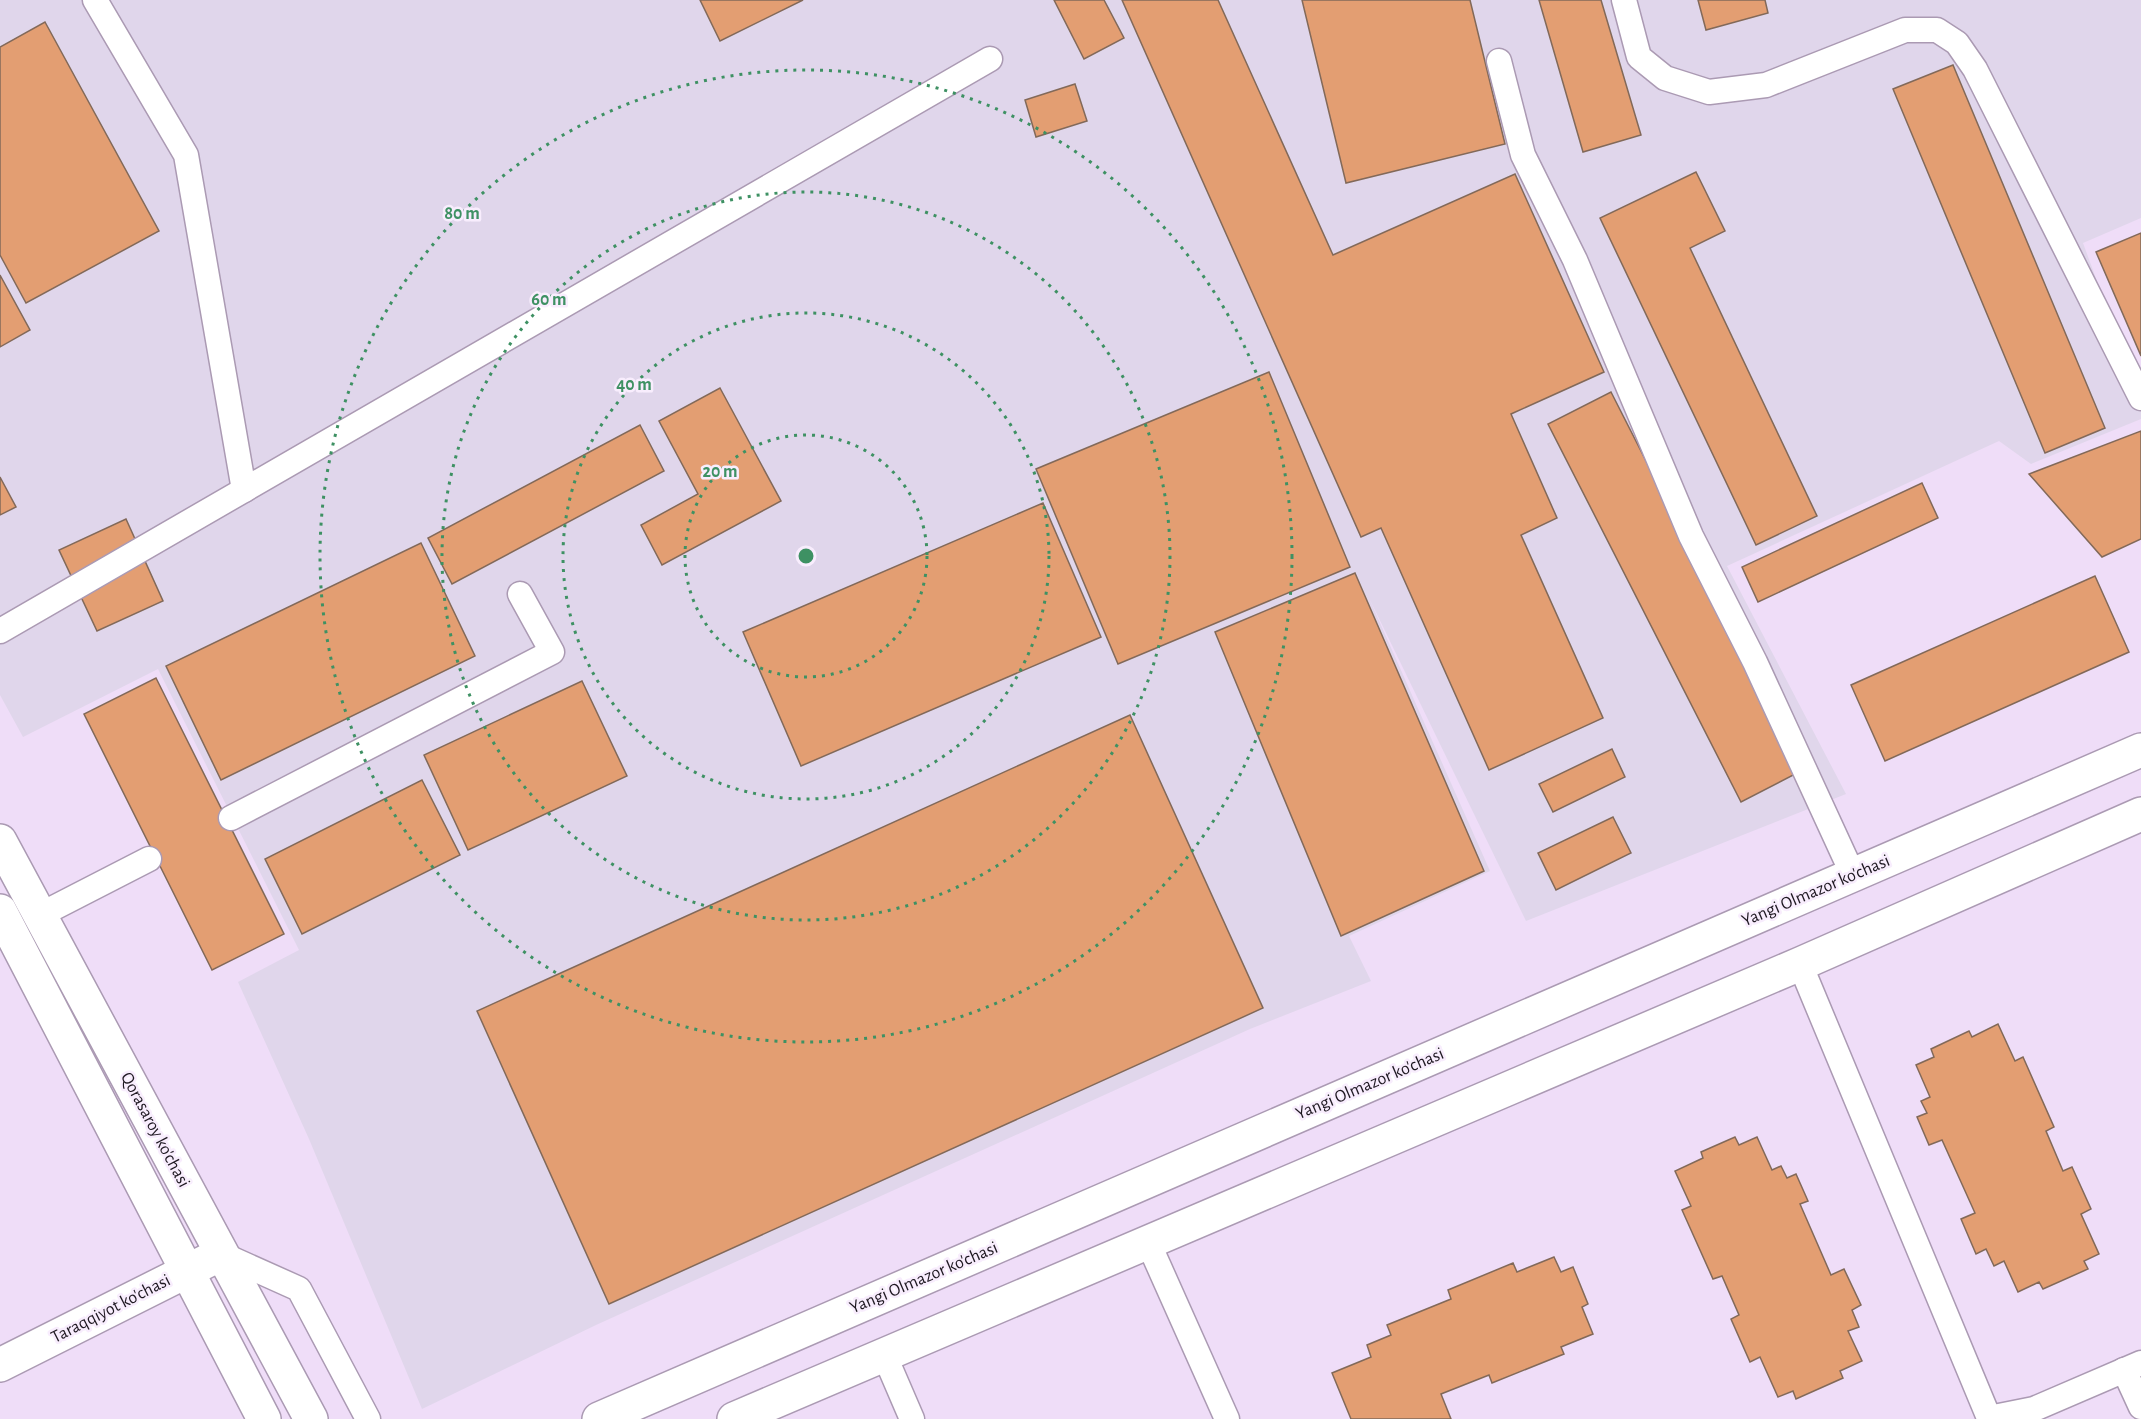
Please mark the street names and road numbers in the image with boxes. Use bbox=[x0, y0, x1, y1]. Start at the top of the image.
street label: Yangi Olmazor ko'chasi bbox=[1739, 852, 1893, 930]
street label: Yangi Olmazor ko'chasi bbox=[1293, 1045, 1447, 1123]
street label: Qorasaroy ko'chasi bbox=[117, 1069, 193, 1191]
street label: Yangi Olmazor ko'chasi bbox=[847, 1239, 1001, 1317]
street label: Taraqqiyot ko'chasi bbox=[48, 1271, 174, 1347]

